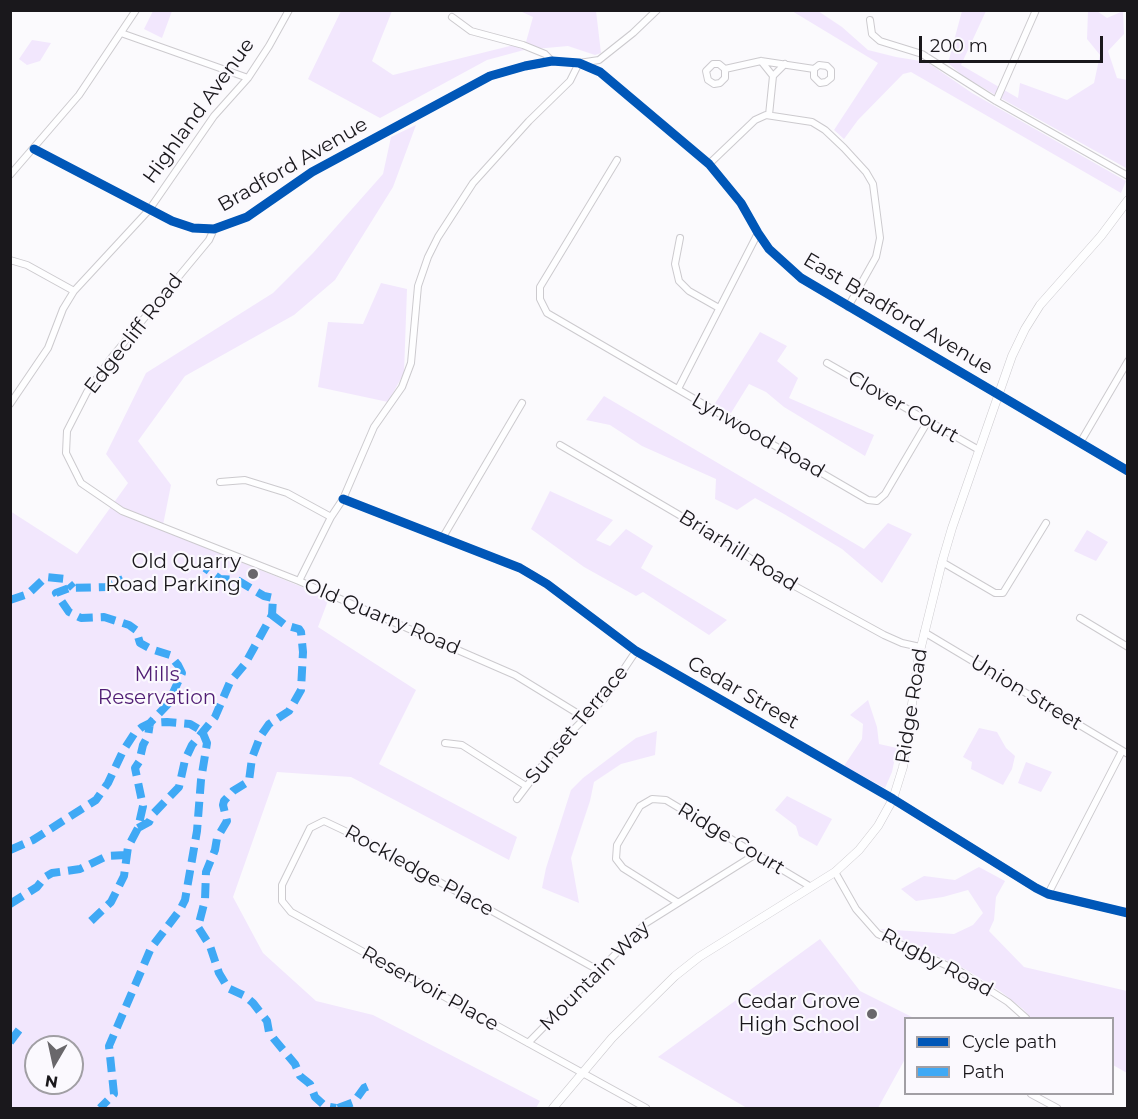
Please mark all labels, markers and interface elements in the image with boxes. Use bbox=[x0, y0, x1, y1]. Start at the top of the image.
scale bar bbox=[922, 24, 1106, 62]
street label: Highland Avenue bbox=[138, 34, 260, 188]
text: 200 m bbox=[930, 35, 988, 57]
street label: Bradford Avenue bbox=[214, 112, 372, 218]
street label: East Bradford Avenue bbox=[799, 248, 997, 380]
street label: Edgecliff Road bbox=[80, 269, 188, 399]
street label: Clover Court bbox=[843, 366, 963, 448]
street label: Lynwood Road bbox=[687, 388, 829, 484]
street label: Briarhill Road bbox=[674, 505, 802, 597]
place label: Old Quarry Road Parking bbox=[105, 550, 241, 597]
marker: Old Quarry Road Parking bbox=[246, 567, 260, 581]
street label: Old Quarry Road bbox=[300, 573, 464, 661]
street label: Ridge Road bbox=[891, 646, 933, 766]
street label: Union Street bbox=[966, 650, 1086, 736]
street label: Cedar Street bbox=[683, 651, 803, 735]
street label: Sunset Terrace bbox=[521, 661, 633, 789]
park label: Mills Reservation bbox=[98, 663, 216, 710]
street label: Ridge Court bbox=[673, 798, 789, 880]
street label: Rockledge Place bbox=[340, 820, 498, 922]
street label: Mountain Way bbox=[535, 916, 655, 1036]
street label: Rugby Road bbox=[877, 923, 997, 1003]
street label: Reservoir Place bbox=[357, 941, 503, 1037]
place label: Cedar Grove High School bbox=[737, 990, 860, 1037]
marker: Cedar Grove High School bbox=[865, 1007, 879, 1021]
legend bbox=[904, 1017, 1114, 1095]
text: Cycle path bbox=[962, 1031, 1057, 1053]
north arrow bbox=[24, 1035, 84, 1095]
text: Path bbox=[962, 1061, 1005, 1083]
text: N bbox=[44, 1071, 59, 1092]

